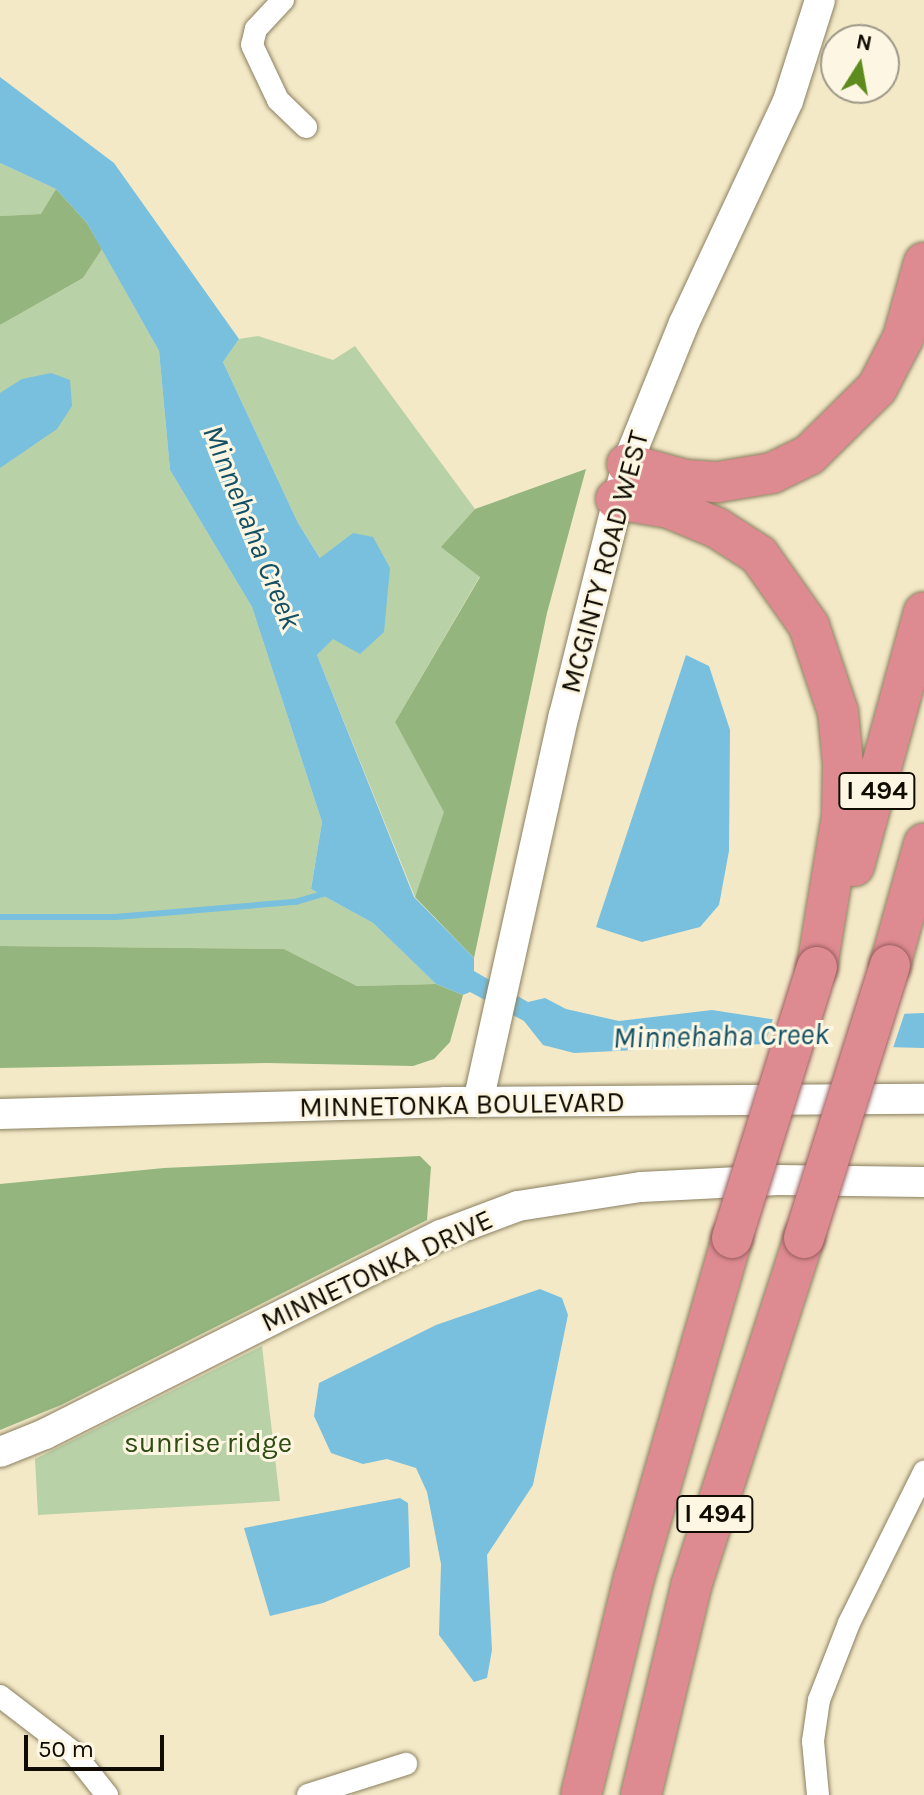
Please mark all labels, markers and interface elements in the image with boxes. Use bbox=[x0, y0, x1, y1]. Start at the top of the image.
north arrow bbox=[820, 24, 900, 104]
text: N bbox=[854, 28, 874, 57]
water label: Minnehaha Creek bbox=[195, 420, 309, 634]
street label: MCGINTY ROAD WEST bbox=[554, 427, 656, 697]
road number: I 494 bbox=[837, 769, 917, 813]
water label: Minnehaha Creek bbox=[612, 1016, 830, 1056]
street label: MINNETONKA BOULEVARD bbox=[299, 1085, 625, 1125]
street label: MINNETONKA DRIVE bbox=[256, 1203, 498, 1339]
park label: sunrise ridge bbox=[124, 1426, 292, 1460]
road number: I 494 bbox=[675, 1492, 755, 1536]
scale bar bbox=[28, 1719, 168, 1769]
text: 50 m bbox=[38, 1735, 94, 1763]

